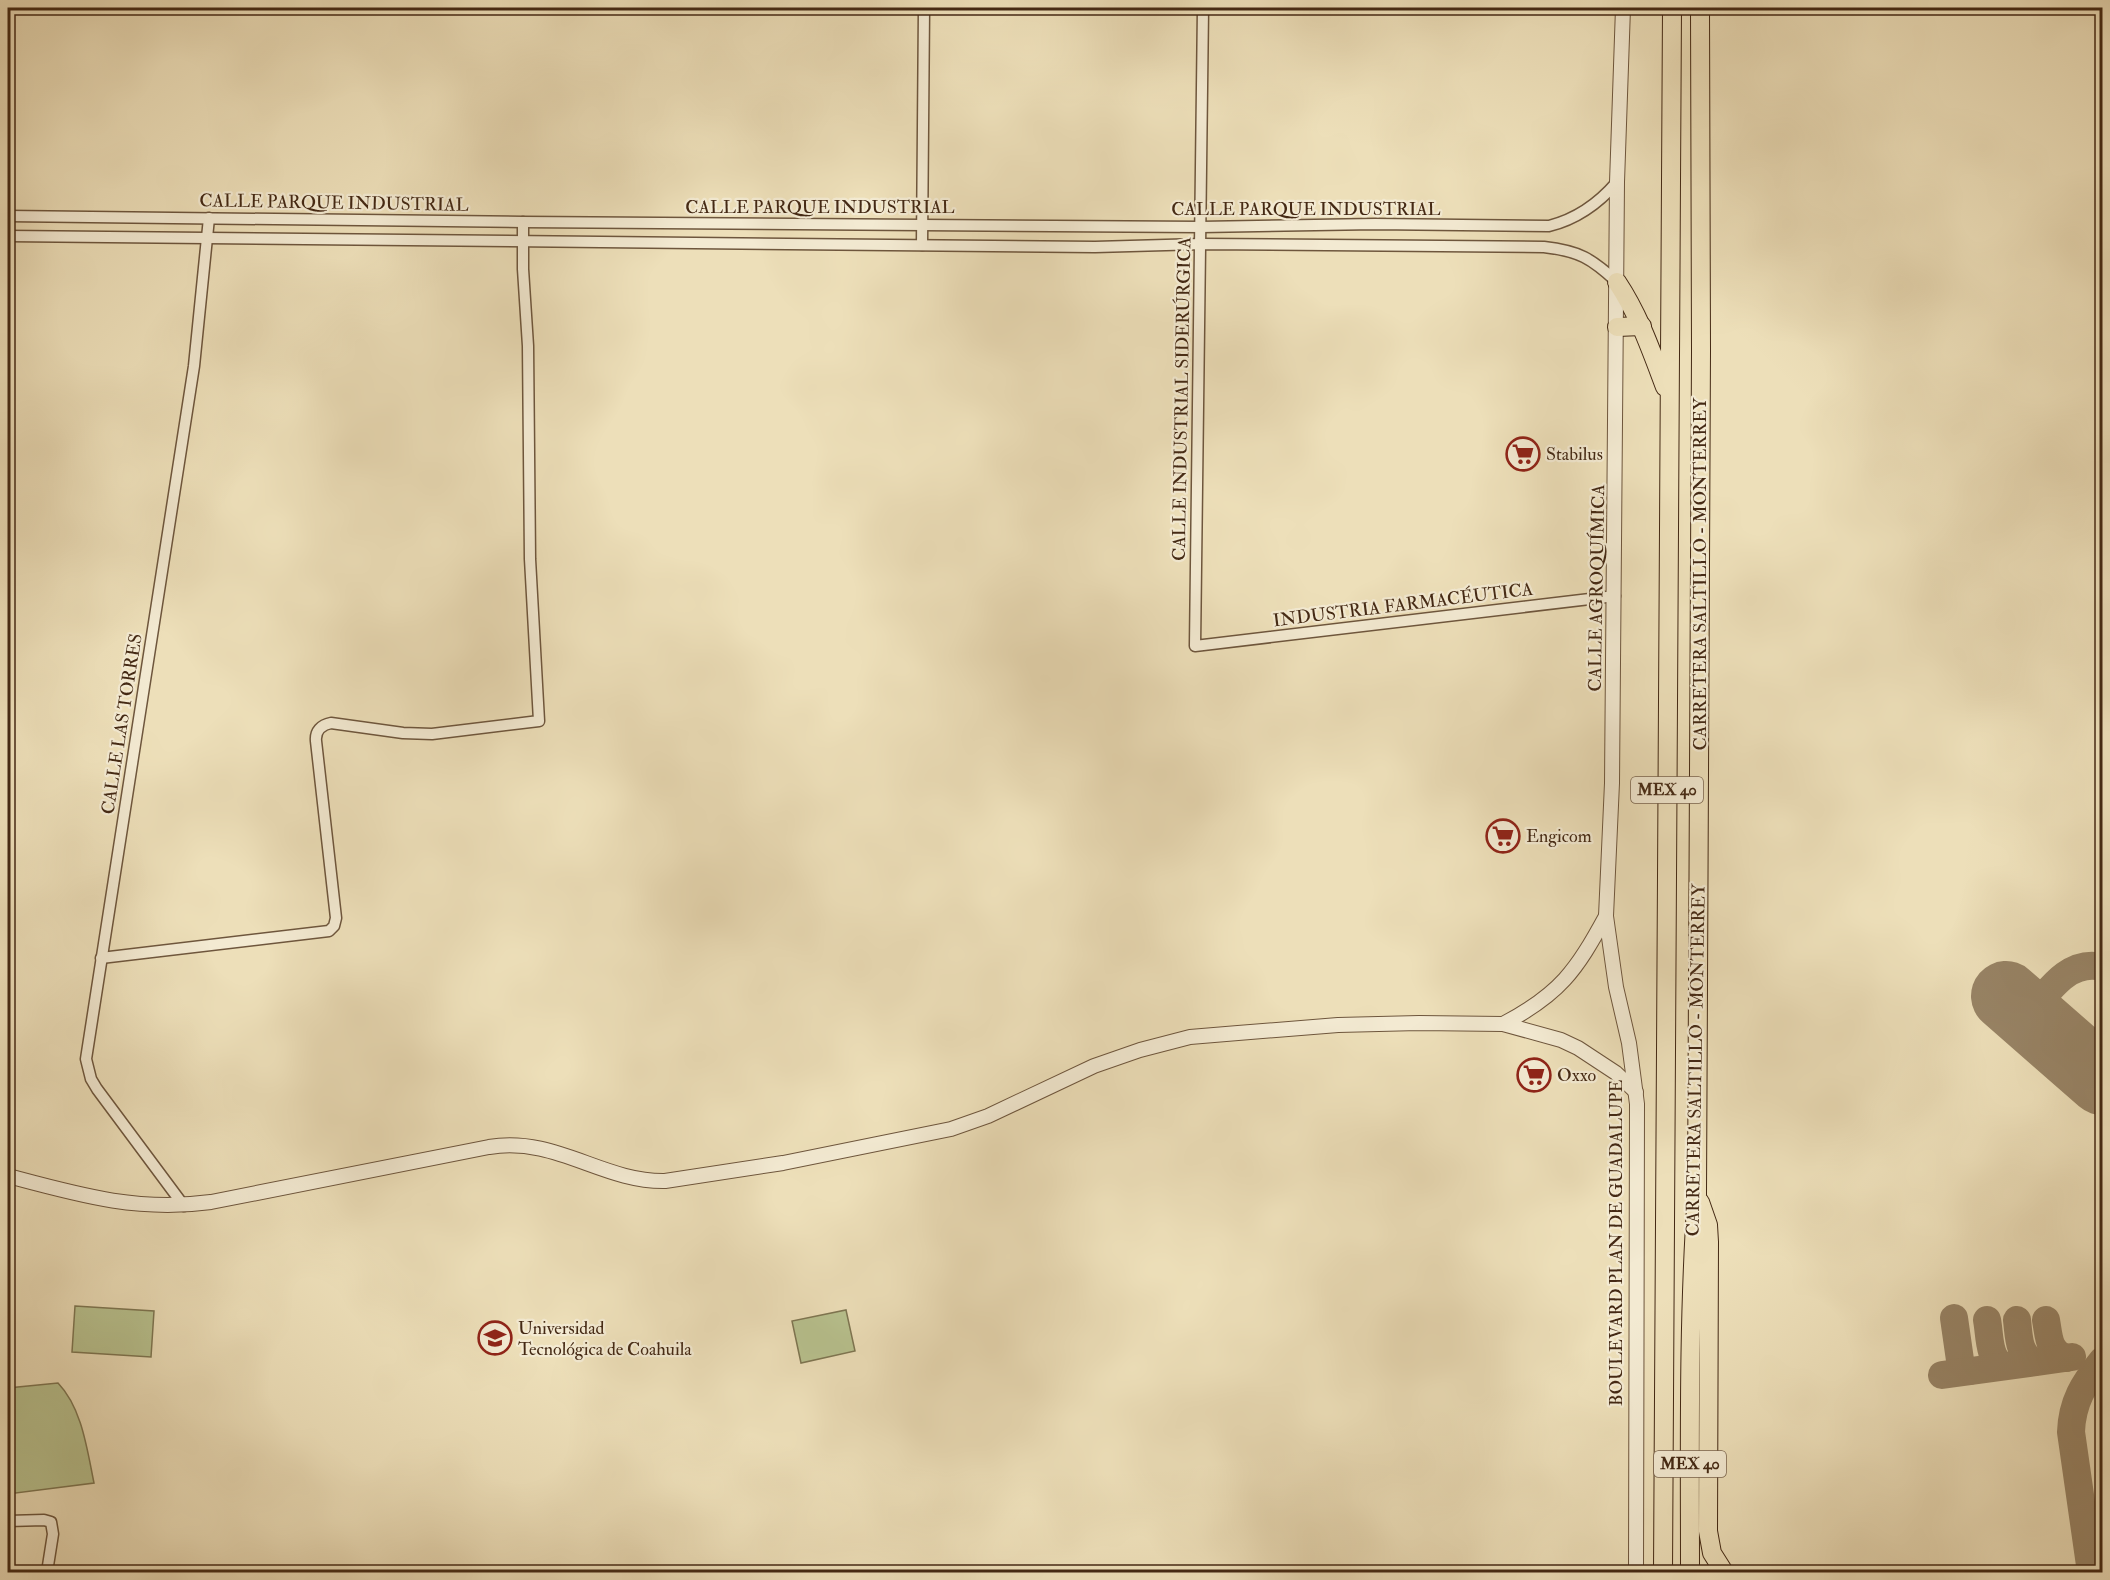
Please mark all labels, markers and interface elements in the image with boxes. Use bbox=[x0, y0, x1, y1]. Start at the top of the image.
street label: CALLE PARQUE INDUSTRIAL bbox=[199, 189, 469, 217]
street label: CALLE PARQUE INDUSTRIAL bbox=[685, 196, 955, 219]
street label: CALLE PARQUE INDUSTRIAL bbox=[1171, 198, 1441, 221]
street label: CALLE INDUSTRIAL SIDERÚRGICA bbox=[1168, 236, 1196, 561]
street label: CARRETERA SALTILLO - MONTERREY bbox=[1689, 397, 1712, 750]
supermarket icon: Stabilus bbox=[1505, 436, 1541, 472]
place label: Stabilus bbox=[1546, 443, 1603, 466]
street label: CALLE AGROQUÍMICA bbox=[1584, 483, 1610, 692]
street label: INDUSTRIA FARMACÉUTICA bbox=[1272, 578, 1535, 632]
street label: CALLE LAS TORRES bbox=[96, 632, 148, 816]
road number: MEX 40 bbox=[1631, 777, 1703, 803]
supermarket icon: Engicom bbox=[1485, 818, 1521, 854]
place label: Engicom bbox=[1526, 825, 1592, 848]
street label: CARRETERA SALTILLO - MONTERREY bbox=[1681, 883, 1711, 1237]
supermarket icon: Oxxo bbox=[1516, 1057, 1552, 1093]
place label: Oxxo bbox=[1557, 1064, 1596, 1087]
street label: BOULEVARD PLAN DE GUADALUPE bbox=[1605, 1080, 1628, 1406]
place label: Universidad Tecnológica de Coahuila bbox=[518, 1317, 692, 1361]
school or university icon: Universidad Tecnológica de Coahuila bbox=[477, 1320, 513, 1356]
road number: MEX 40 bbox=[1654, 1451, 1726, 1477]

